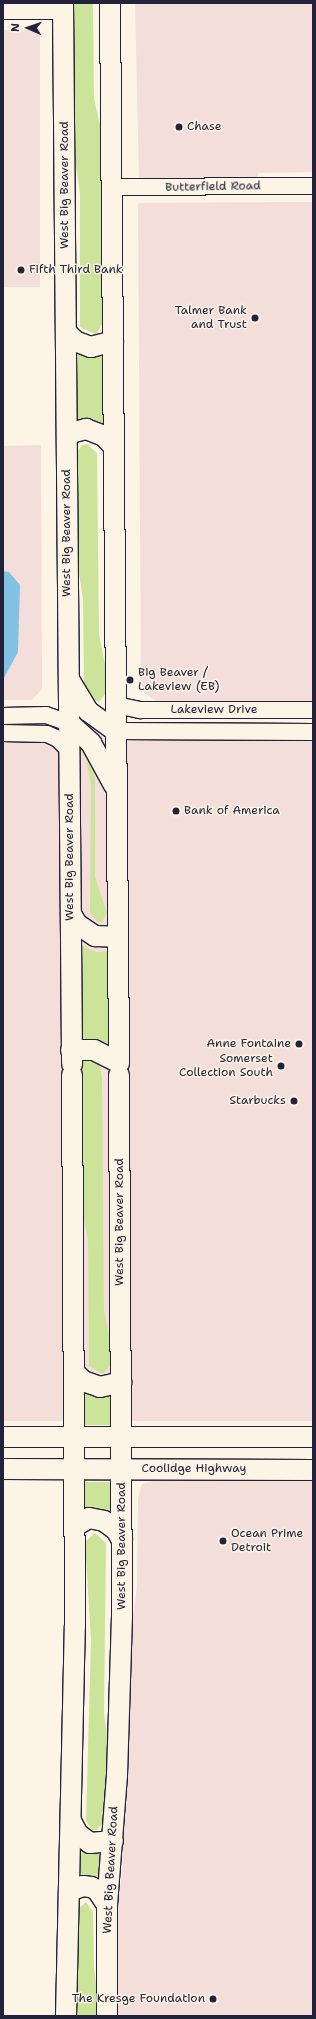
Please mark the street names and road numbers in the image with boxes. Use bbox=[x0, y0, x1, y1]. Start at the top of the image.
street label: West Big Beaver Road bbox=[58, 121, 72, 249]
street label: Butterfield Road bbox=[165, 179, 261, 195]
street label: West Big Beaver Road bbox=[60, 469, 74, 597]
street label: Lakeview Drive bbox=[170, 703, 258, 717]
street label: West Big Beaver Road bbox=[63, 793, 77, 921]
street label: West Big Beaver Road bbox=[113, 1158, 127, 1286]
street label: Coolidge Highway bbox=[142, 1462, 246, 1476]
street label: West Big Beaver Road bbox=[115, 1482, 129, 1610]
street label: West Big Beaver Road bbox=[100, 1806, 122, 1934]

